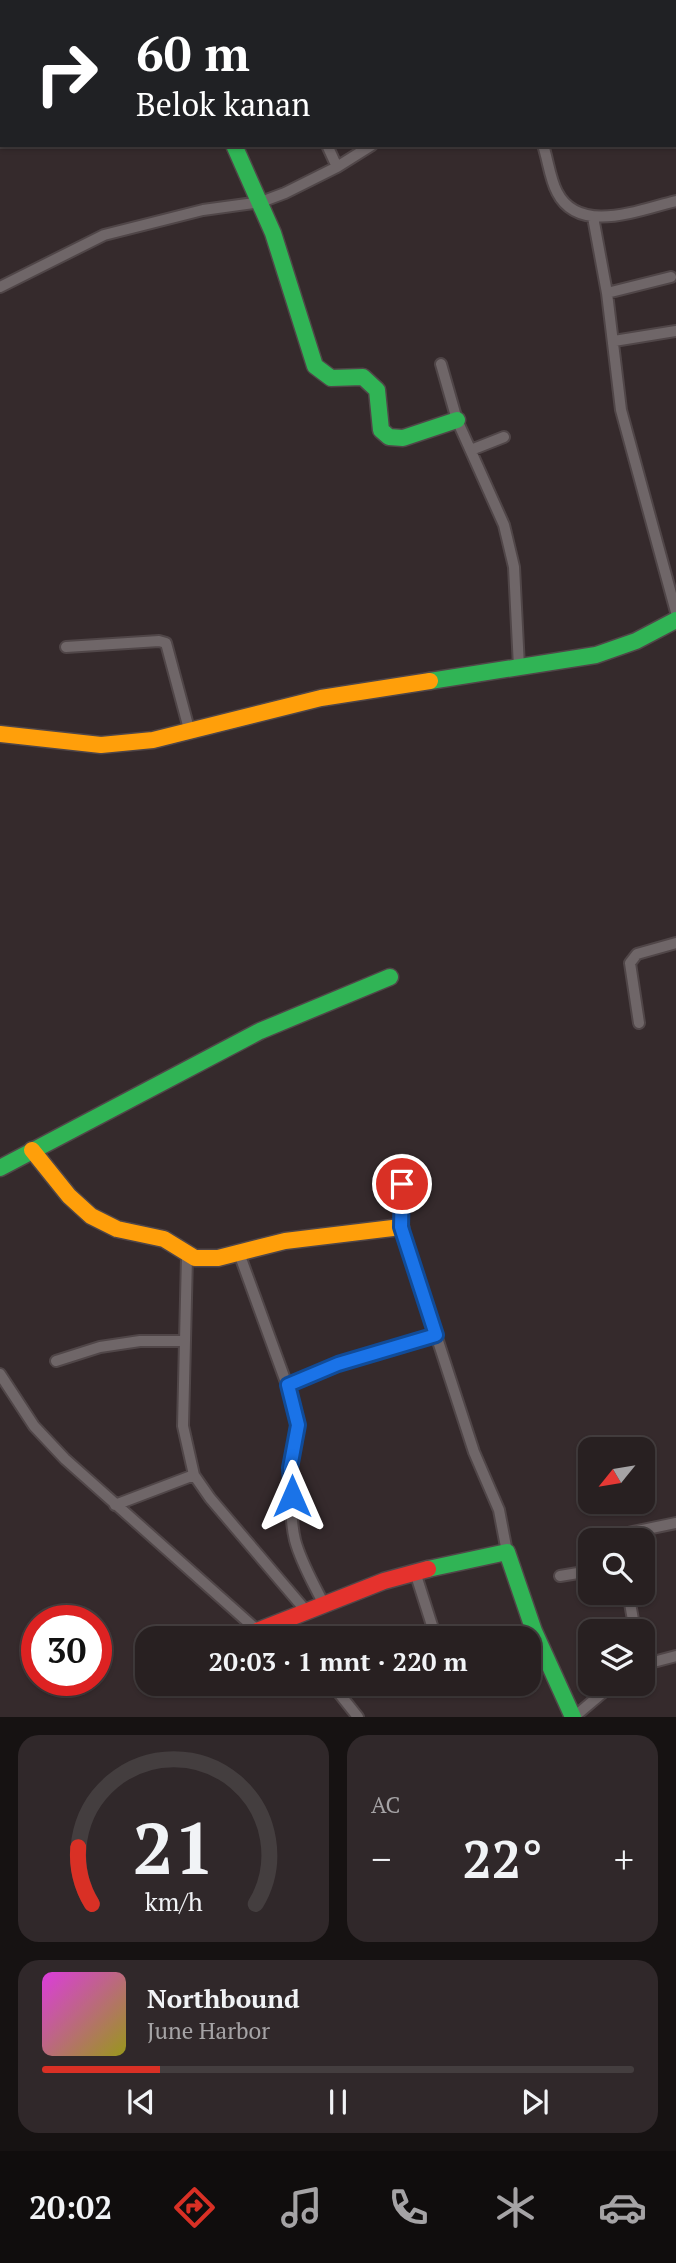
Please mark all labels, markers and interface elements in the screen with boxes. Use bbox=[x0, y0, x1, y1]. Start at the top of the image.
text: 60 m bbox=[136, 20, 250, 85]
icon: right bbox=[21, 28, 112, 119]
text: Belok kanan bbox=[136, 83, 310, 125]
pin bbox=[372, 1154, 432, 1214]
icon: arrive bbox=[383, 1165, 421, 1203]
north arrow bbox=[578, 1437, 654, 1514]
map controls bbox=[578, 1437, 655, 1696]
position arrow bbox=[255, 1459, 329, 1533]
button: search bbox=[578, 1528, 655, 1605]
speed limit sign: 30 bbox=[21, 1605, 112, 1696]
button: layers bbox=[578, 1619, 655, 1696]
text: 20:03 · 1 mnt · 220 m bbox=[208, 1644, 468, 1678]
text: AC bbox=[371, 1789, 400, 1820]
text: 21 bbox=[132, 1799, 215, 1896]
text: 22° bbox=[462, 1824, 543, 1893]
text: − bbox=[371, 1834, 391, 1884]
text: + bbox=[614, 1834, 634, 1884]
text: km/h bbox=[145, 1885, 203, 1918]
text: Northbound bbox=[147, 1981, 300, 2015]
text: June Harbor bbox=[147, 2015, 270, 2046]
icon: previous bbox=[122, 2083, 160, 2121]
icon: pause bbox=[319, 2083, 357, 2121]
icon: next bbox=[516, 2083, 554, 2121]
icon: directions bbox=[170, 2183, 219, 2232]
icon: music bbox=[277, 2183, 326, 2232]
icon: phone bbox=[384, 2183, 433, 2232]
icon: climate bbox=[491, 2183, 540, 2232]
icon: car bbox=[598, 2183, 647, 2232]
text: 20:02 bbox=[29, 2186, 112, 2228]

